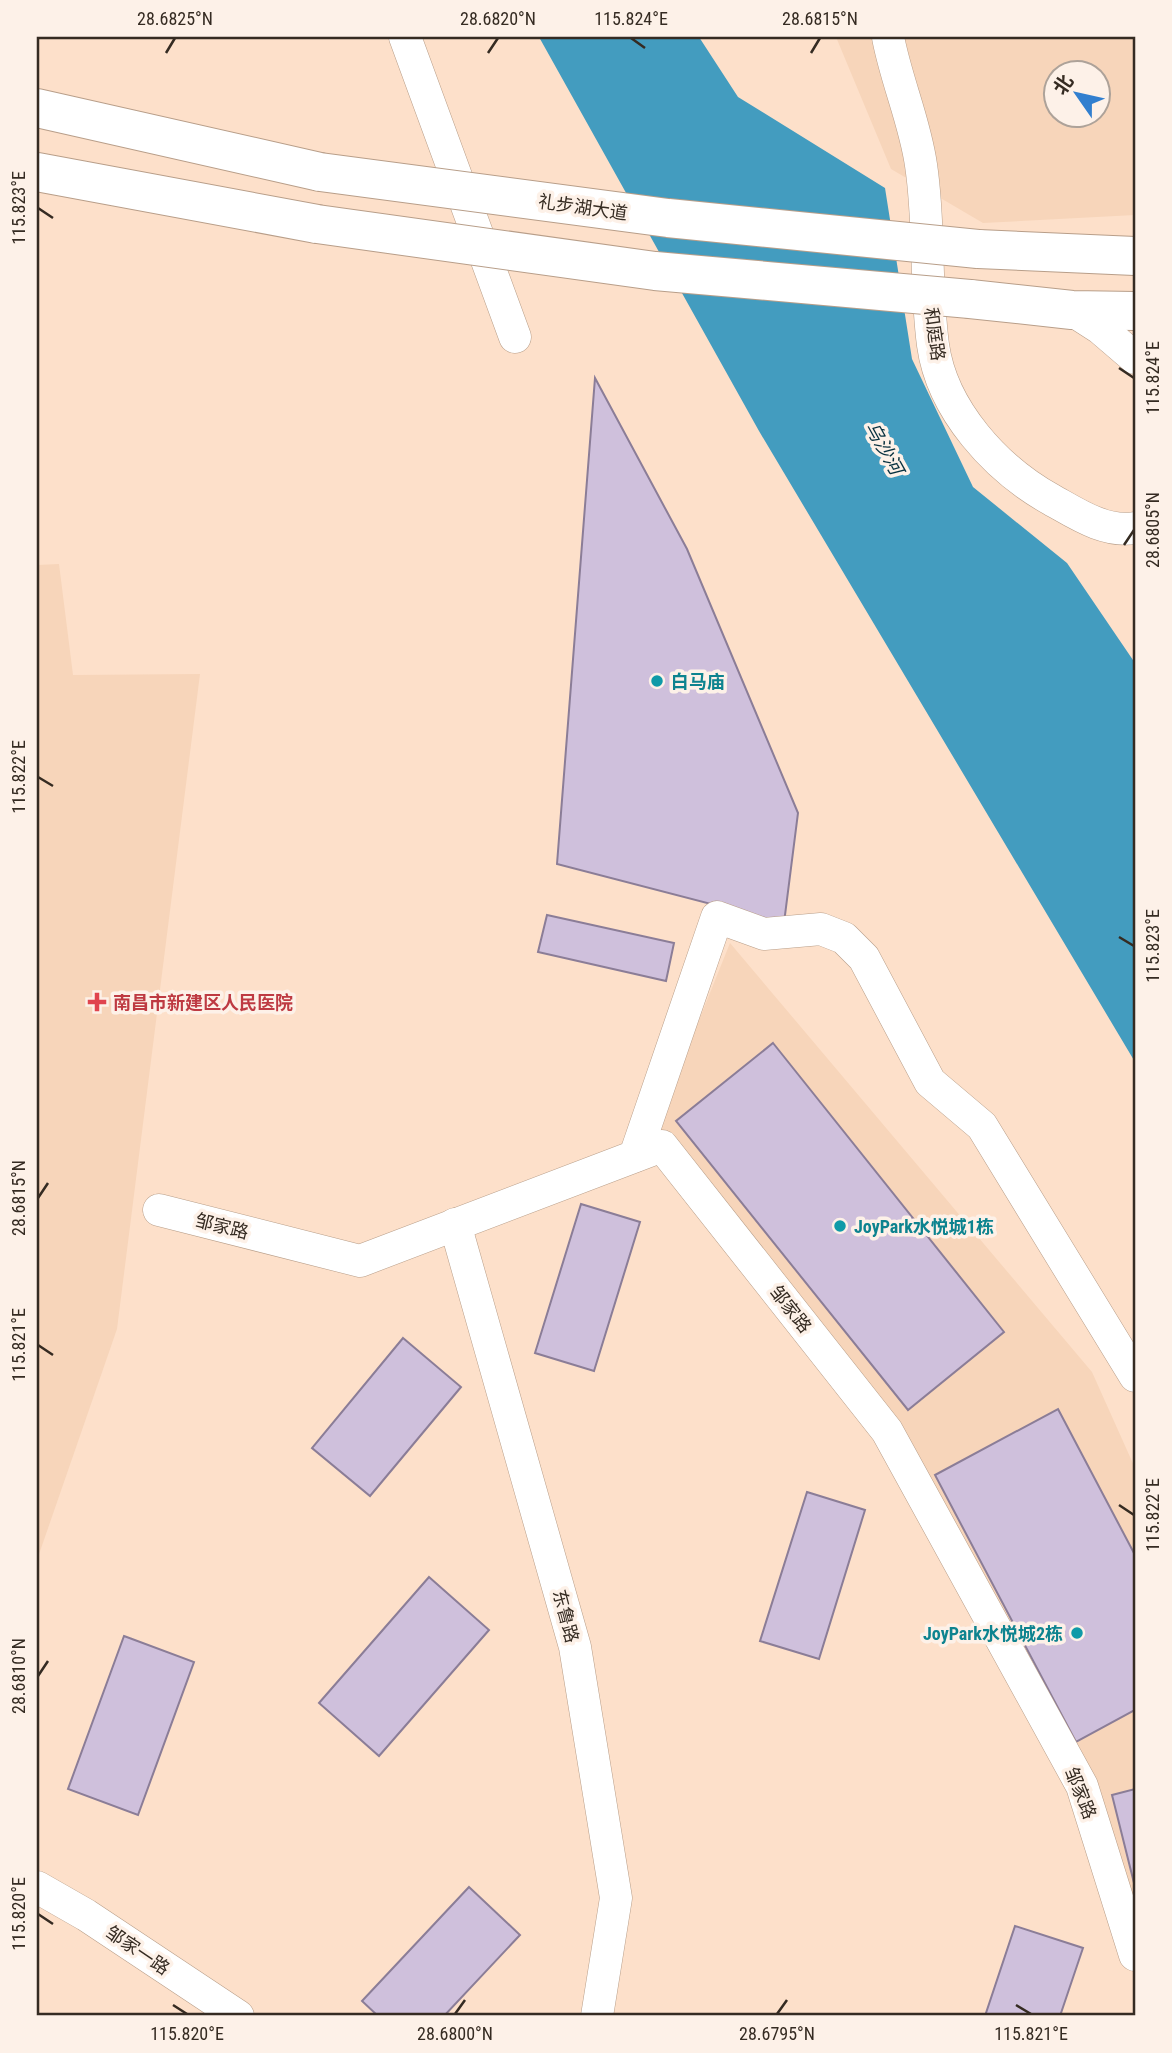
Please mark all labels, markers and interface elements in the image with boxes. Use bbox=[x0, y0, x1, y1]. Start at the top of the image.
text: 28.6825°N bbox=[137, 8, 213, 29]
text: 28.6820°N bbox=[460, 8, 536, 29]
text: 115.824°E bbox=[594, 8, 668, 29]
text: 28.6815°N bbox=[782, 8, 858, 29]
north arrow bbox=[1042, 60, 1112, 130]
text: 北 bbox=[1048, 70, 1078, 99]
text: 115.823°E bbox=[8, 171, 29, 245]
street label: 礼步湖大道 bbox=[537, 190, 629, 224]
street label: 和庭路 bbox=[921, 306, 949, 362]
text: 115.824°E bbox=[1142, 341, 1163, 415]
water label: 乌沙河 bbox=[860, 417, 910, 482]
text: 28.6805°N bbox=[1142, 492, 1163, 568]
place label: 白马庙 bbox=[671, 671, 725, 692]
marker: 白马庙 bbox=[649, 673, 665, 689]
text: 115.822°E bbox=[8, 740, 29, 814]
text: 115.823°E bbox=[1142, 909, 1163, 983]
marker: 南昌市新建区人民医院 bbox=[87, 992, 107, 1012]
place label: 南昌市新建区人民医院 bbox=[113, 992, 293, 1013]
text: 28.6815°N bbox=[8, 1160, 29, 1236]
street label: 邹家路 bbox=[193, 1209, 251, 1243]
place label: JoyPark水悦城1栋 bbox=[854, 1216, 994, 1237]
marker: JoyPark水悦城1栋 bbox=[832, 1218, 848, 1234]
street label: 邹家路 bbox=[766, 1281, 816, 1337]
text: 115.821°E bbox=[8, 1308, 29, 1382]
text: 115.822°E bbox=[1142, 1478, 1163, 1552]
street label: 东鲁路 bbox=[549, 1587, 583, 1645]
place label: JoyPark水悦城2栋 bbox=[923, 1623, 1063, 1644]
marker: JoyPark水悦城2栋 bbox=[1069, 1625, 1085, 1641]
text: 28.6810°N bbox=[8, 1638, 29, 1714]
street label: 邹家路 bbox=[1061, 1764, 1101, 1822]
text: 115.820°E bbox=[8, 1877, 29, 1951]
street label: 邹家一路 bbox=[102, 1921, 174, 1979]
text: 115.820°E bbox=[150, 2023, 224, 2044]
text: 28.6800°N bbox=[417, 2023, 493, 2044]
text: 28.6795°N bbox=[739, 2023, 815, 2044]
text: 115.821°E bbox=[994, 2023, 1068, 2044]

